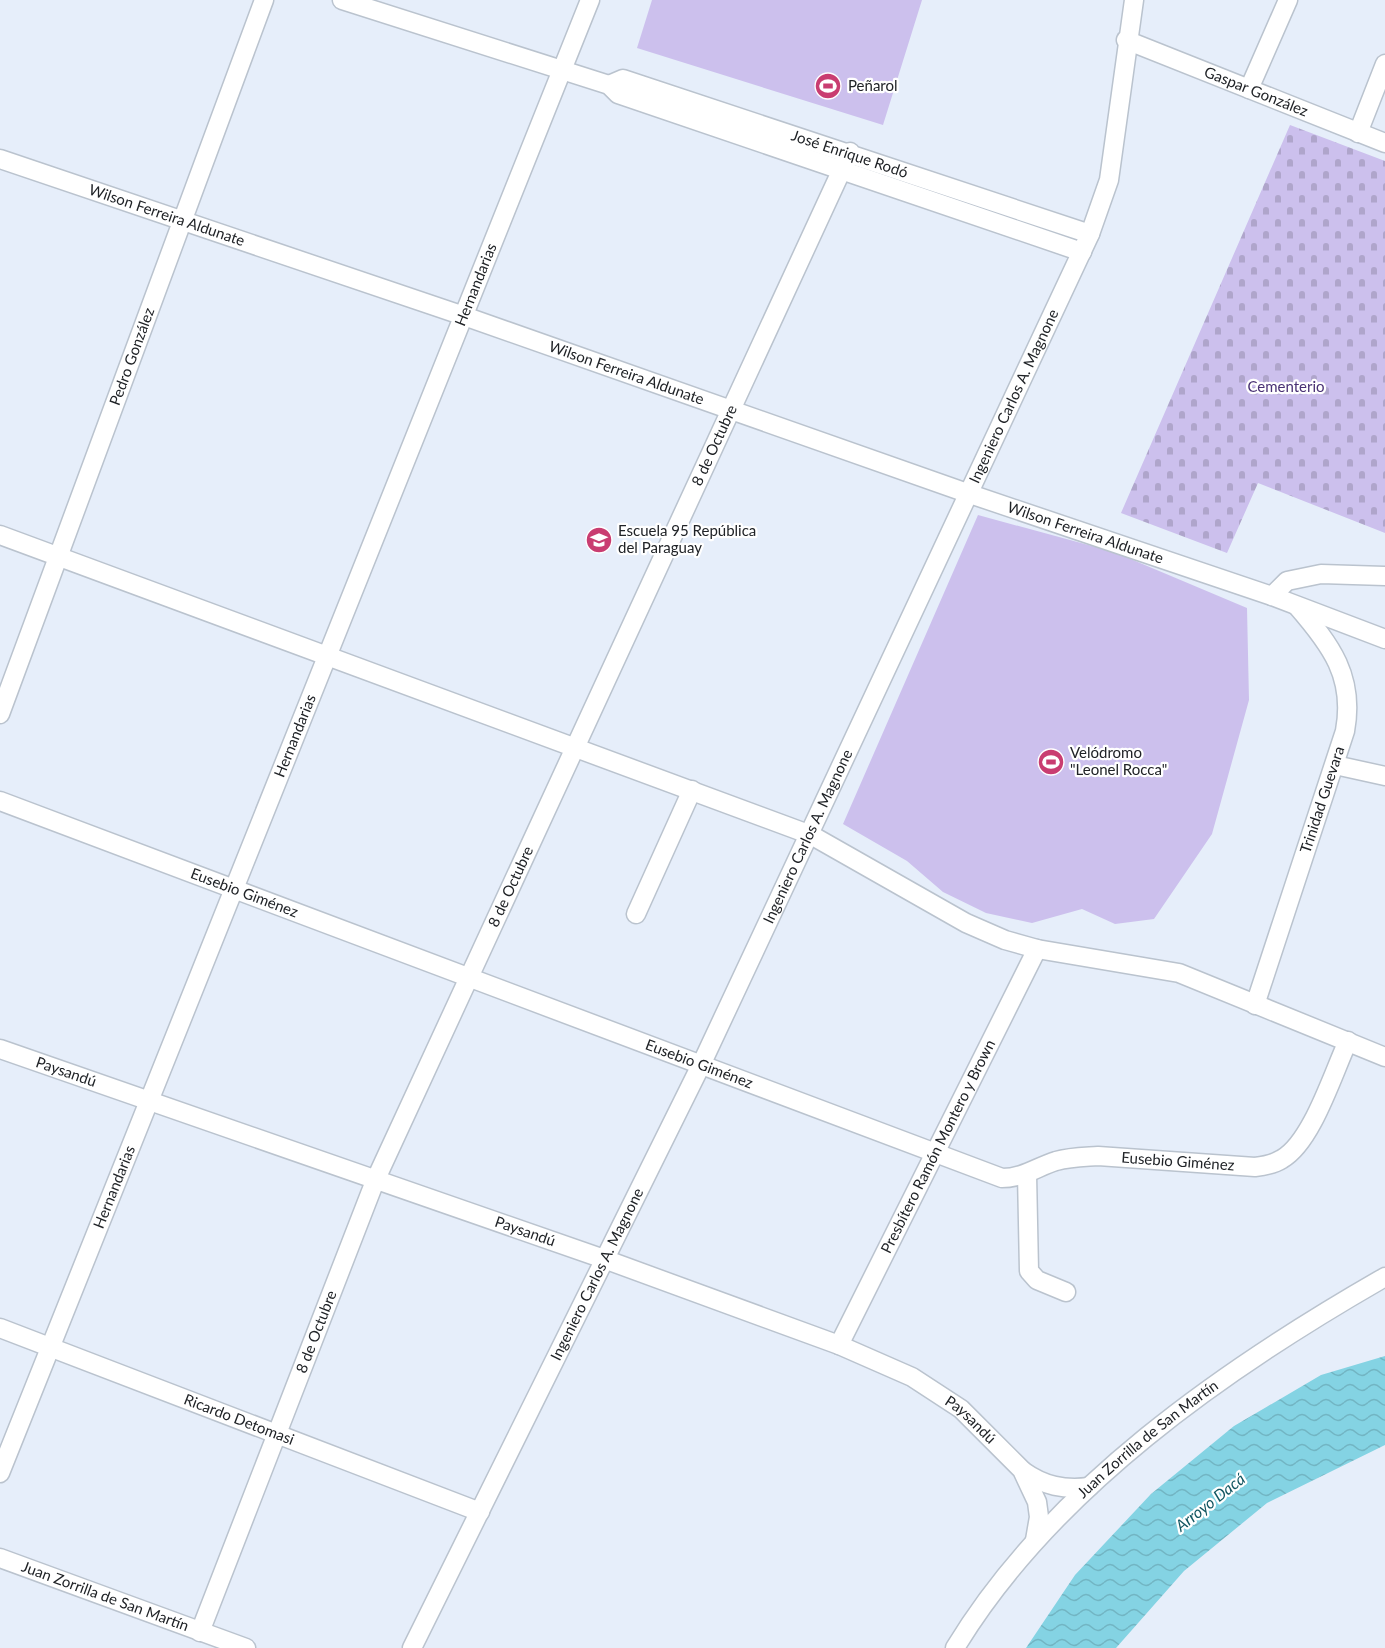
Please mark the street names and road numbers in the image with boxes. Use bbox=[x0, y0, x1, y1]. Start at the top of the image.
street label: Gaspar González bbox=[1202, 62, 1311, 120]
street label: José Enrique Rodó bbox=[789, 126, 911, 181]
street label: Wilson Ferreira Aldunate bbox=[87, 180, 247, 249]
street label: Hernandarias bbox=[450, 240, 500, 328]
street label: Pedro González bbox=[105, 305, 158, 408]
street label: Ingeniero Carlos A. Magnone bbox=[965, 306, 1062, 486]
street label: Wilson Ferreira Aldunate bbox=[547, 337, 707, 408]
street label: 8 de Octubre bbox=[687, 402, 740, 488]
street label: Wilson Ferreira Aldunate bbox=[1005, 497, 1166, 567]
street label: Hernandarias bbox=[270, 691, 319, 780]
street label: Trinidad Guevara bbox=[1296, 744, 1347, 855]
street label: Ingeniero Carlos A. Magnone bbox=[759, 746, 856, 926]
street label: 8 de Octubre bbox=[484, 843, 536, 929]
street label: Eusebio Giménez bbox=[188, 864, 301, 920]
street label: Eusebio Giménez bbox=[643, 1035, 756, 1092]
street label: Presbítero Ramón Montero y Brown bbox=[876, 1036, 998, 1256]
street label: Paysandú bbox=[34, 1052, 99, 1090]
street label: Hernandarias bbox=[89, 1143, 138, 1231]
street label: Eusebio Giménez bbox=[1121, 1148, 1235, 1174]
street label: Ingeniero Carlos A. Magnone bbox=[546, 1185, 647, 1363]
street label: Paysandú bbox=[493, 1212, 558, 1249]
street label: 8 de Octubre bbox=[291, 1288, 340, 1375]
street label: Juan Zorrilla de San Martín bbox=[1073, 1376, 1221, 1501]
street label: Ricardo Detomasi bbox=[182, 1389, 297, 1448]
street label: Paysandú bbox=[942, 1391, 1000, 1447]
street label: Juan Zorrilla de San Martín bbox=[20, 1557, 191, 1634]

